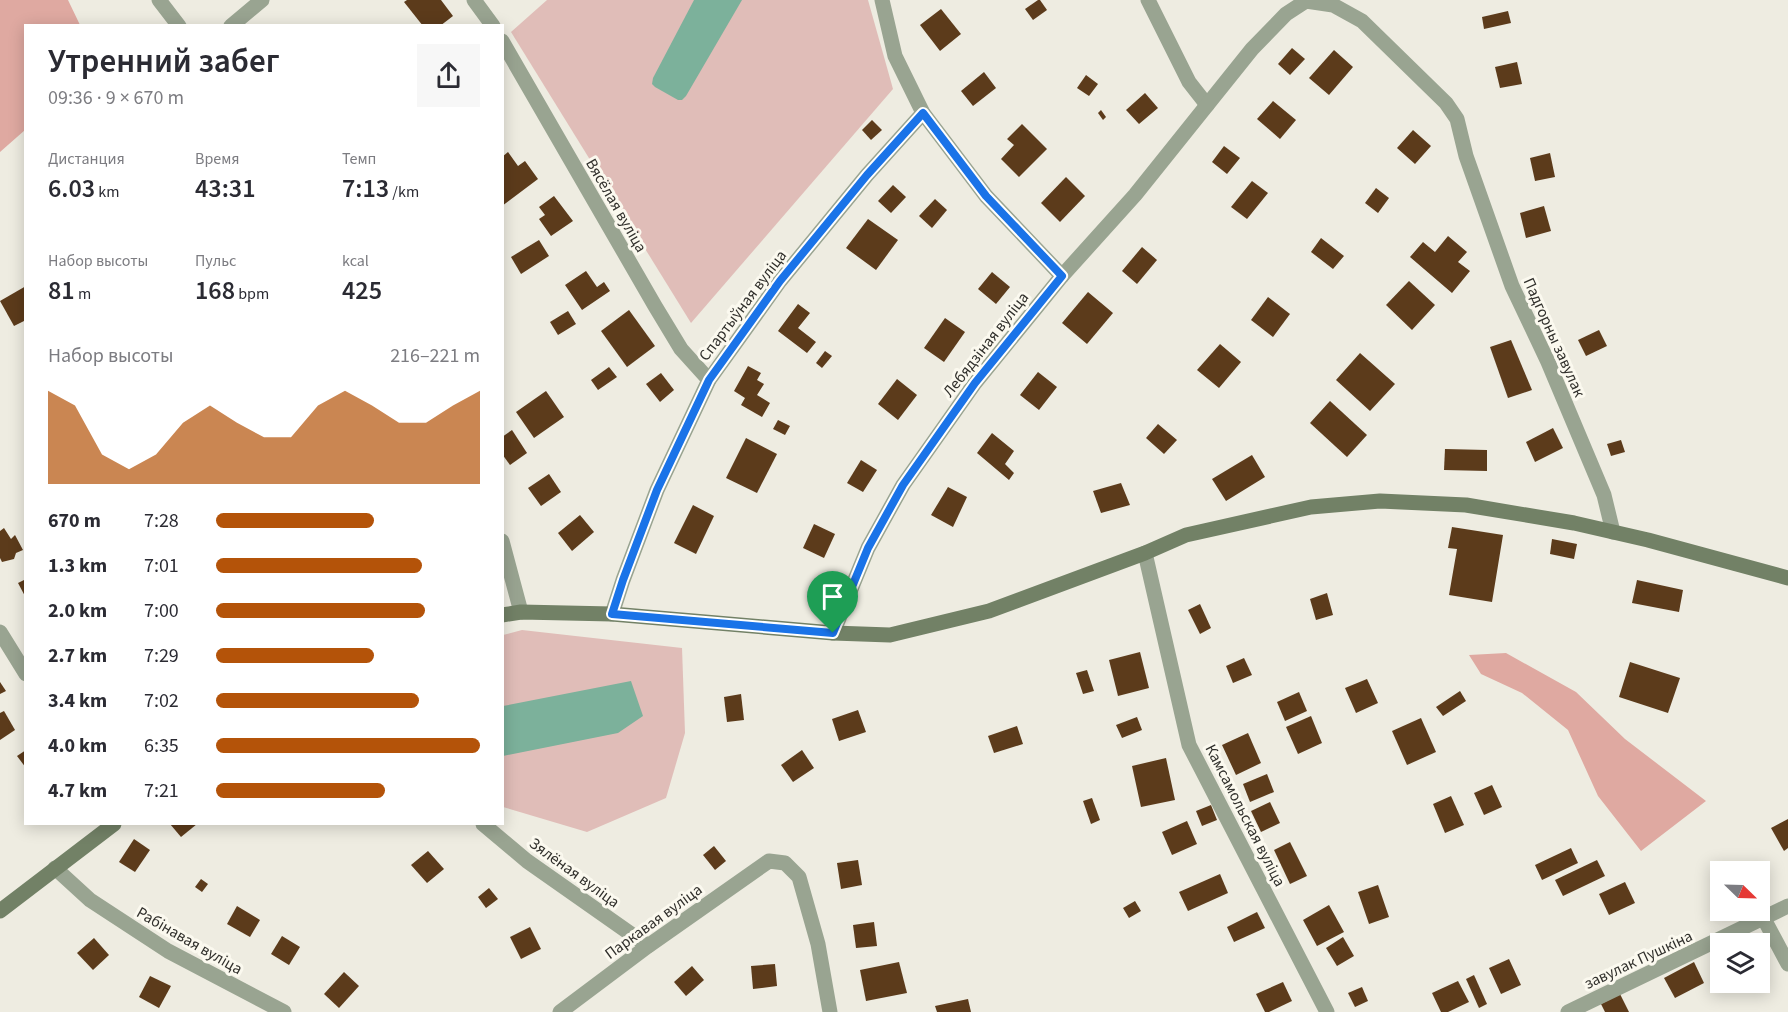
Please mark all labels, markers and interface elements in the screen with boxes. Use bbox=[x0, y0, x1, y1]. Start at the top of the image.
text: Утренний забег bbox=[48, 38, 280, 85]
button: share bbox=[417, 44, 480, 107]
text: 09:36 · 9 × 670 m bbox=[48, 84, 184, 112]
text: Дистанция bbox=[48, 148, 125, 170]
text: Время bbox=[195, 148, 240, 170]
text: Темп bbox=[342, 148, 376, 170]
street label: Вясёлая вуліца bbox=[580, 154, 652, 257]
text: 6.03 bbox=[48, 170, 95, 207]
text: 43:31 bbox=[195, 170, 256, 207]
text: 7:13 bbox=[342, 170, 389, 207]
text: km bbox=[95, 181, 120, 203]
text: /km bbox=[389, 181, 419, 203]
street label: Спартыўная вуліца bbox=[694, 246, 792, 366]
text: Набор высоты bbox=[48, 250, 148, 272]
text: Пульс bbox=[195, 250, 236, 272]
text: kcal bbox=[342, 250, 369, 272]
text: 81 bbox=[48, 272, 75, 309]
text: 168 bbox=[195, 272, 235, 309]
text: 425 bbox=[342, 272, 382, 309]
street label: Падгорны завулак bbox=[1518, 274, 1590, 401]
text: m bbox=[75, 283, 91, 305]
text: bpm bbox=[235, 283, 269, 305]
street label: Лебядзіная вуліца bbox=[938, 287, 1034, 402]
text: Набор высоты bbox=[48, 342, 173, 370]
text: 216–221 m bbox=[390, 342, 480, 370]
text: 670 m bbox=[48, 507, 101, 535]
text: 7:28 bbox=[144, 507, 179, 535]
text: 1.3 km bbox=[48, 552, 107, 580]
text: 7:01 bbox=[144, 552, 179, 580]
pin bbox=[807, 571, 858, 633]
icon: arrive bbox=[816, 580, 849, 613]
text: 2.0 km bbox=[48, 597, 107, 625]
text: 7:00 bbox=[144, 597, 179, 625]
text: 2.7 km bbox=[48, 642, 107, 670]
text: 7:29 bbox=[144, 642, 179, 670]
text: 3.4 km bbox=[48, 687, 107, 715]
text: 7:02 bbox=[144, 687, 179, 715]
text: 4.0 km bbox=[48, 732, 107, 760]
text: 6:35 bbox=[144, 732, 179, 760]
street label: Камсамольская вуліца bbox=[1200, 740, 1291, 891]
text: 4.7 km bbox=[48, 777, 107, 805]
text: 7:21 bbox=[144, 777, 179, 805]
street label: Зялёная вуліца bbox=[525, 833, 624, 913]
north arrow bbox=[1710, 861, 1770, 921]
map controls bbox=[1710, 861, 1770, 993]
street label: Паркавая вуліца bbox=[600, 879, 707, 965]
street label: Рабінавая вуліца bbox=[133, 902, 246, 980]
street label: завулак Пушкіна bbox=[1581, 925, 1696, 995]
button: layers bbox=[1710, 933, 1770, 993]

